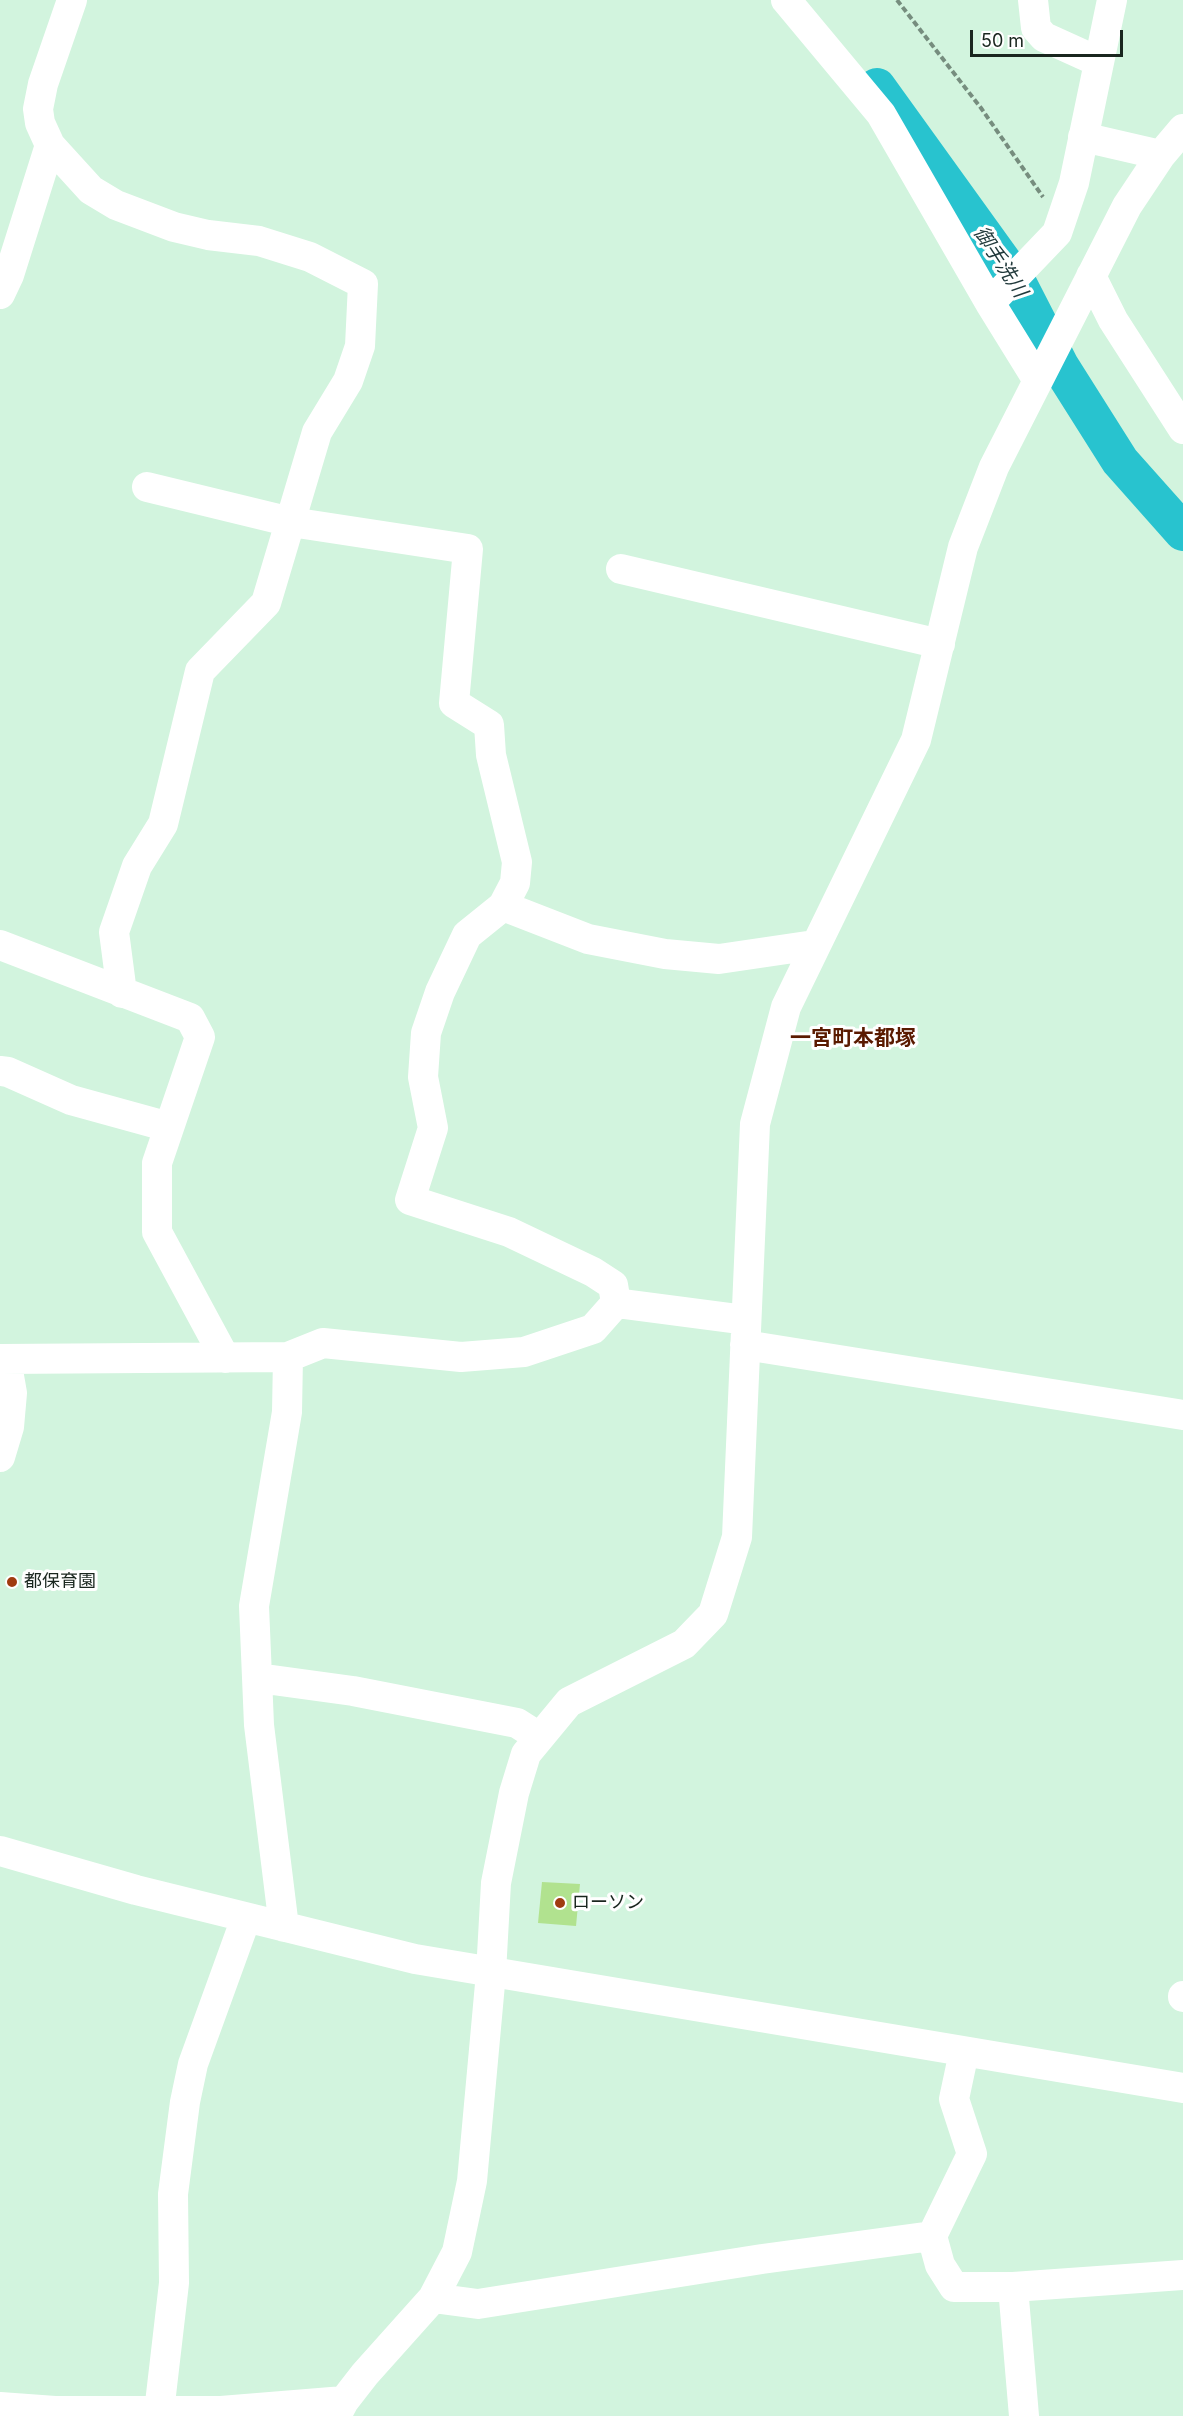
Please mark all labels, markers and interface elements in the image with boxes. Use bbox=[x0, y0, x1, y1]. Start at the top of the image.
scale bar bbox=[973, 18, 1126, 56]
text: 50 m bbox=[981, 30, 1024, 51]
water label: 御手洗川 bbox=[968, 222, 1032, 302]
district label: 一宮町本都塚 bbox=[790, 1026, 916, 1052]
place label: 都保育園 bbox=[24, 1571, 96, 1593]
marker: 都保育園 bbox=[5, 1575, 19, 1589]
place label: ローソン bbox=[572, 1892, 644, 1914]
marker: ローソン bbox=[553, 1896, 567, 1910]

